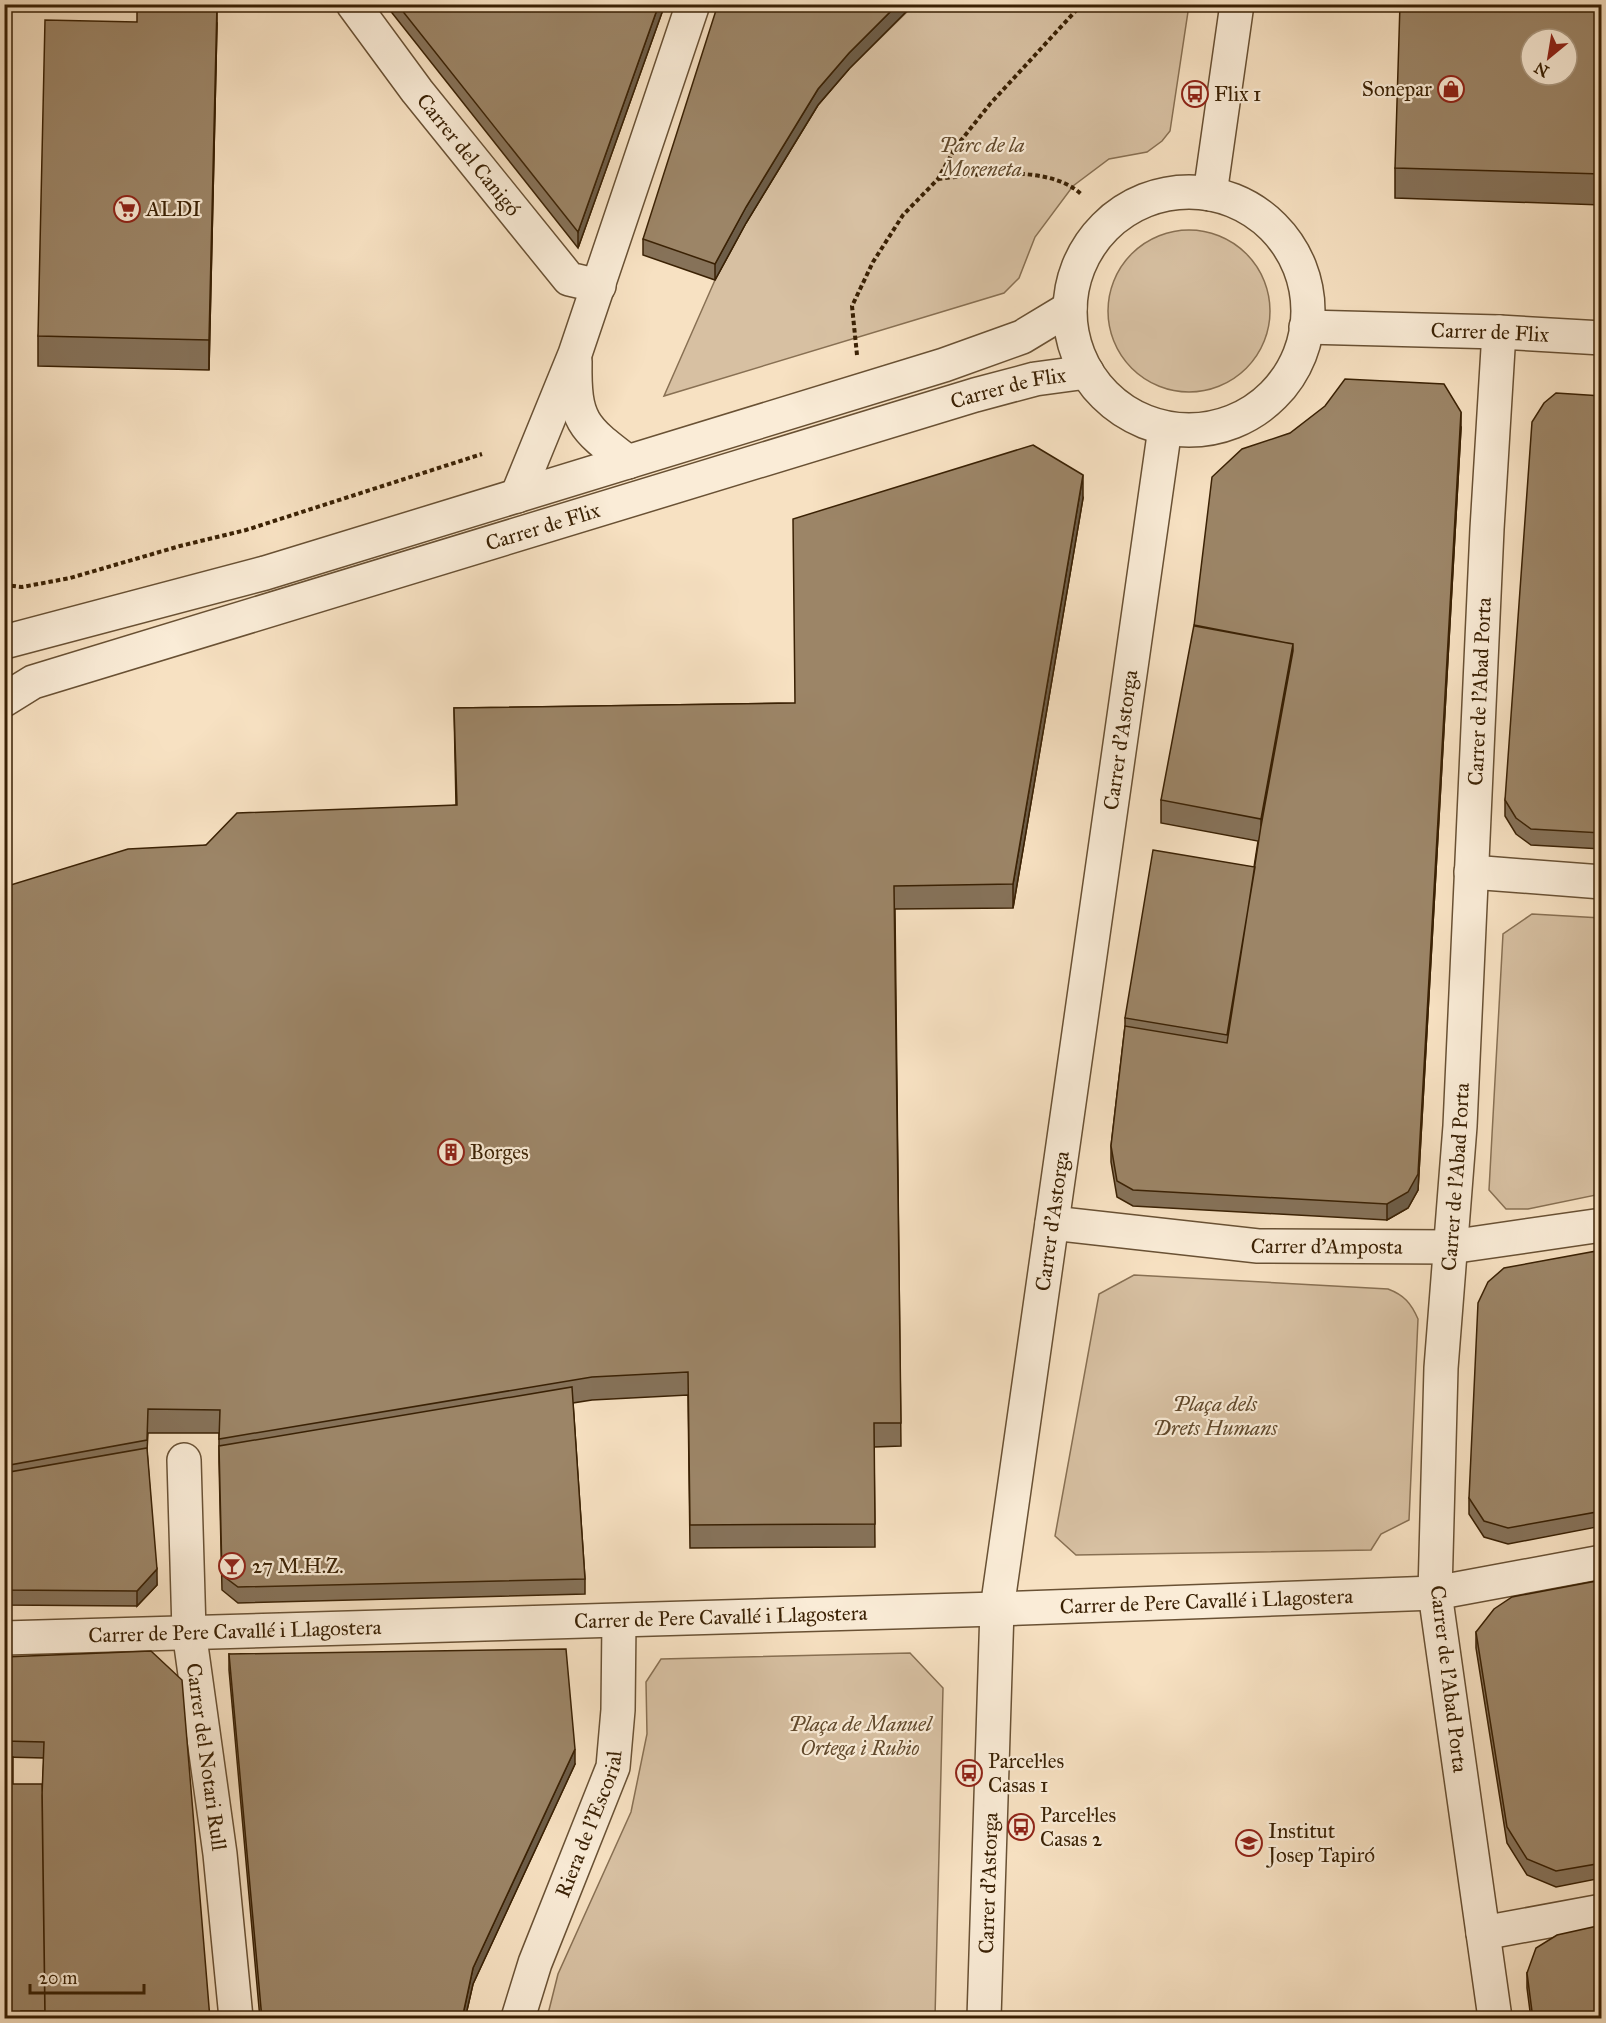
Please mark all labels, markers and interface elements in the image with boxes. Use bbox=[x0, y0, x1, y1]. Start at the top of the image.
north arrow bbox=[1519, 27, 1579, 87]
text: N bbox=[1531, 58, 1552, 81]
shop icon: Sonepar bbox=[1436, 74, 1466, 104]
place label: Sonepar bbox=[1362, 76, 1432, 102]
bus stop icon: Flix 1 bbox=[1180, 79, 1210, 109]
place label: Flix 1 bbox=[1214, 81, 1261, 107]
street label: Carrer del Canigó bbox=[411, 88, 526, 222]
park label: Parc de la Moreneta bbox=[939, 132, 1025, 182]
supermarket icon: ALDI bbox=[112, 194, 142, 224]
place label: ALDI bbox=[145, 196, 201, 222]
street label: Carrer de Flix bbox=[1430, 317, 1550, 348]
street label: Carrer de Flix bbox=[947, 362, 1068, 415]
street label: Carrer de Flix bbox=[482, 497, 604, 556]
street label: Carrer de l'Abad Porta bbox=[1462, 597, 1497, 786]
street label: Carrer d'Astorga bbox=[1098, 668, 1143, 812]
street label: Carrer de l'Abad Porta bbox=[1436, 1082, 1475, 1272]
building icon: Borges bbox=[436, 1137, 466, 1167]
place label: Borges bbox=[470, 1139, 529, 1165]
street label: Carrer d'Astorga bbox=[1029, 1149, 1075, 1293]
street label: Carrer d'Amposta bbox=[1249, 1232, 1403, 1260]
park label: Plaça dels Drets Humans bbox=[1153, 1391, 1278, 1441]
bar icon: 27 M.H.Z. bbox=[217, 1551, 247, 1581]
place label: 27 M.H.Z. bbox=[252, 1553, 344, 1579]
street label: Carrer de Pere Cavallé i Llagostera bbox=[1059, 1583, 1354, 1620]
street label: Carrer de l'Abad Porta bbox=[1425, 1584, 1473, 1774]
street label: Carrer de Pere Cavallé i Llagostera bbox=[574, 1600, 868, 1634]
street label: Carrer de Pere Cavallé i Llagostera bbox=[88, 1614, 382, 1649]
street label: Carrer del Notari Rull bbox=[181, 1661, 232, 1853]
park label: Plaça de Manuel Ortega i Rubio bbox=[789, 1711, 934, 1761]
place label: Parcel·les Casas 1 bbox=[988, 1748, 1064, 1798]
street label: Riera de l'Escorial bbox=[549, 1749, 627, 1901]
bus stop icon: Parcel·les Casas 1 bbox=[954, 1758, 984, 1788]
place label: Parcel·les Casas 2 bbox=[1040, 1802, 1116, 1852]
street label: Carrer d'Astorga bbox=[973, 1812, 1004, 1954]
bus stop icon: Parcel·les Casas 2 bbox=[1006, 1812, 1036, 1842]
place label: Institut Josep Tapiró bbox=[1266, 1818, 1375, 1868]
school or university icon: Institut Josep Tapiró bbox=[1234, 1828, 1264, 1858]
scale bar bbox=[30, 1957, 144, 1995]
text: 20 m bbox=[39, 1967, 77, 1989]

